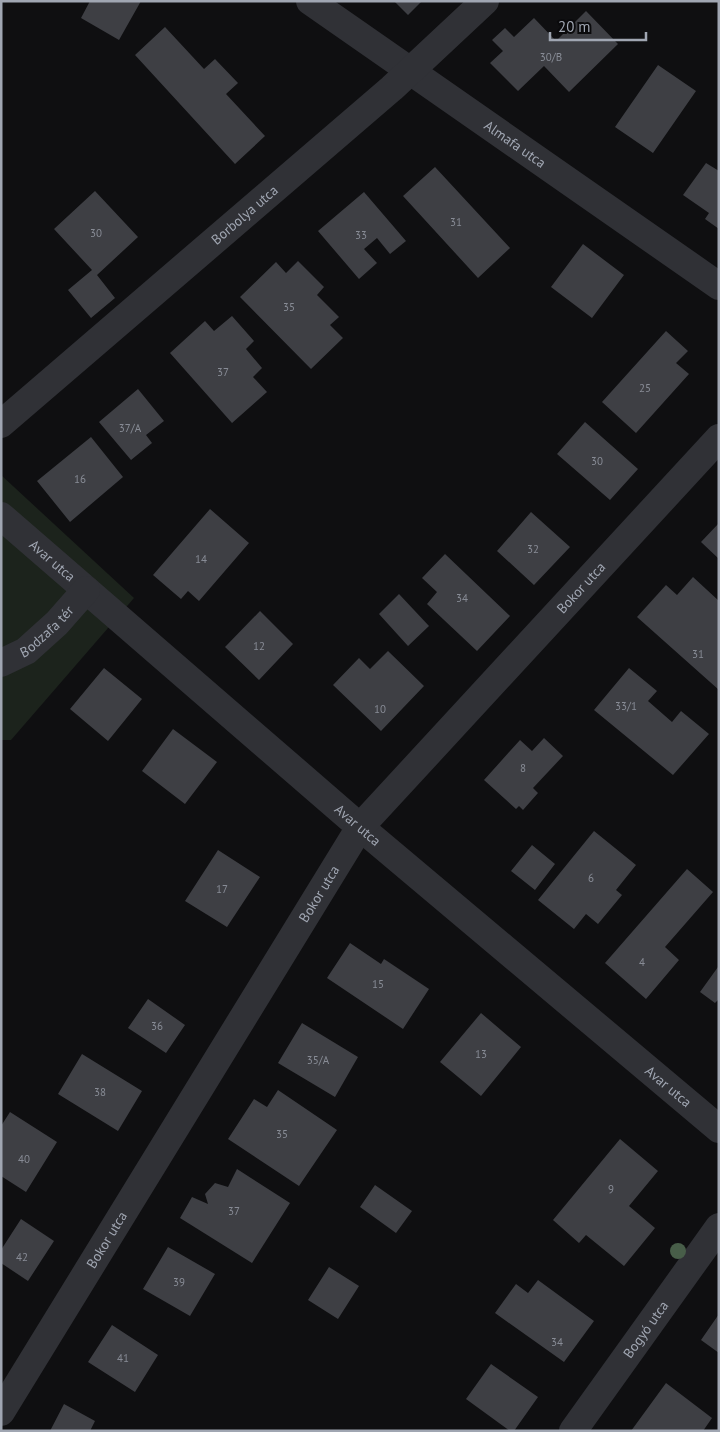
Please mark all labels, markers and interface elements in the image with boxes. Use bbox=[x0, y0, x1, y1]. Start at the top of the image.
scale bar bbox=[550, 10, 646, 42]
text: 20 m bbox=[558, 17, 591, 36]
house number: 30/B bbox=[540, 50, 562, 64]
street label: Almafa utca bbox=[481, 116, 550, 172]
street label: Borbolya utca bbox=[207, 181, 282, 248]
house number: 31 bbox=[450, 215, 462, 229]
house number: 30 bbox=[90, 226, 102, 240]
house number: 33 bbox=[355, 228, 367, 242]
house number: 35 bbox=[283, 300, 295, 314]
house number: 37 bbox=[217, 365, 229, 379]
house number: 25 bbox=[639, 381, 651, 395]
house number: 37/A bbox=[119, 421, 142, 435]
house number: 30 bbox=[591, 454, 603, 468]
house number: 16 bbox=[74, 472, 86, 486]
street label: Avar utca bbox=[26, 536, 79, 585]
house number: 32 bbox=[527, 542, 539, 556]
house number: 14 bbox=[195, 552, 207, 566]
street label: Bokor utca bbox=[553, 558, 609, 617]
house number: 34 bbox=[456, 591, 468, 605]
street label: Bodzafa tér bbox=[17, 601, 77, 662]
house number: 12 bbox=[253, 639, 265, 653]
house number: 31 bbox=[692, 647, 704, 661]
house number: 33/1 bbox=[615, 699, 637, 713]
house number: 10 bbox=[374, 702, 386, 716]
house number: 8 bbox=[520, 761, 526, 775]
street label: Avar utca bbox=[331, 800, 385, 850]
street label: Bokor utca bbox=[295, 862, 343, 926]
house number: 6 bbox=[588, 871, 594, 885]
house number: 17 bbox=[216, 882, 228, 896]
house number: 4 bbox=[639, 955, 645, 969]
house number: 15 bbox=[372, 977, 384, 991]
house number: 36 bbox=[151, 1019, 163, 1033]
house number: 13 bbox=[475, 1047, 487, 1061]
house number: 35/A bbox=[307, 1053, 330, 1067]
street label: Avar utca bbox=[641, 1062, 695, 1111]
house number: 38 bbox=[94, 1085, 106, 1099]
house number: 35 bbox=[276, 1127, 288, 1141]
house number: 40 bbox=[18, 1152, 30, 1166]
house number: 9 bbox=[608, 1182, 614, 1196]
house number: 37 bbox=[228, 1204, 240, 1218]
street label: Bokor utca bbox=[82, 1208, 131, 1272]
house number: 42 bbox=[16, 1250, 28, 1264]
house number: 39 bbox=[173, 1275, 185, 1289]
street label: Bogyó utca bbox=[619, 1297, 672, 1362]
house number: 34 bbox=[551, 1335, 563, 1349]
house number: 41 bbox=[117, 1351, 129, 1365]

